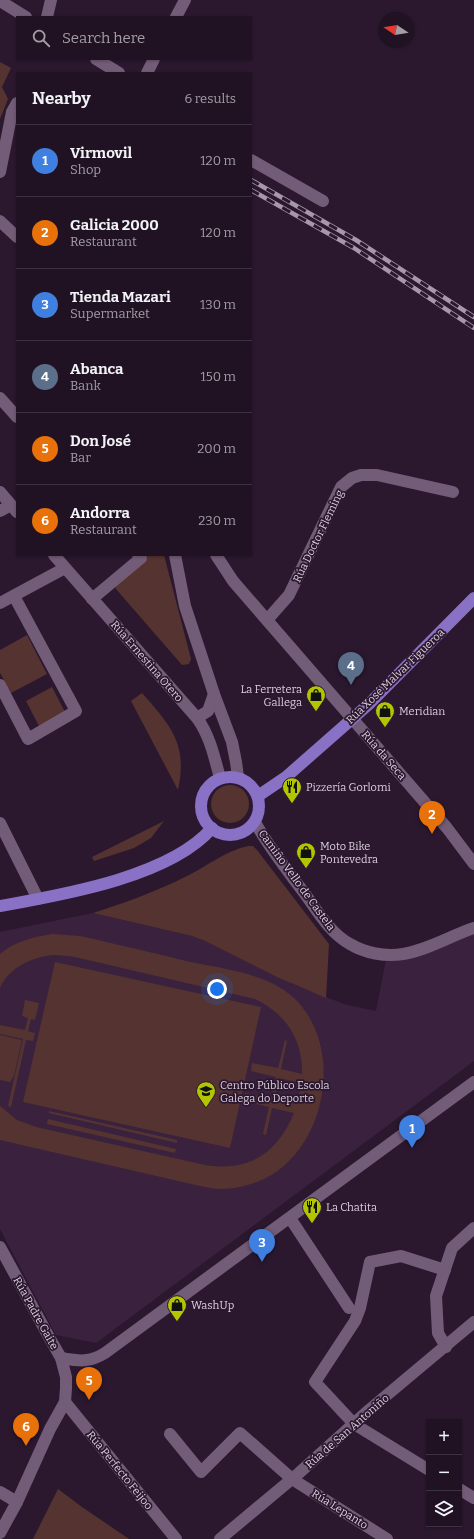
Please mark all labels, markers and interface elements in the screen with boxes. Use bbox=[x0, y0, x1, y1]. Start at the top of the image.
north arrow bbox=[378, 12, 414, 48]
search box bbox=[16, 16, 252, 60]
icon: search bbox=[30, 27, 52, 49]
text: Search here bbox=[62, 29, 145, 47]
text: Nearby bbox=[32, 88, 91, 109]
text: 6 results bbox=[184, 91, 236, 106]
text: Virmovil bbox=[70, 144, 132, 162]
text: 1 bbox=[42, 153, 48, 168]
text: 120 m bbox=[200, 153, 236, 168]
text: Shop bbox=[70, 162, 101, 177]
text: Galicia 2000 bbox=[70, 216, 159, 234]
text: 2 bbox=[41, 225, 49, 240]
text: 120 m bbox=[200, 225, 236, 240]
text: Restaurant bbox=[70, 234, 137, 249]
text: Tienda Mazari bbox=[70, 288, 171, 306]
text: 3 bbox=[41, 297, 49, 312]
text: 130 m bbox=[200, 297, 236, 312]
text: Supermarket bbox=[70, 306, 150, 321]
text: Abanca bbox=[70, 360, 124, 378]
text: 4 bbox=[41, 369, 49, 384]
text: 150 m bbox=[200, 369, 236, 384]
text: Bank bbox=[70, 378, 101, 393]
text: Don José bbox=[70, 432, 131, 450]
text: 5 bbox=[41, 441, 49, 456]
text: 200 m bbox=[197, 441, 236, 456]
text: Bar bbox=[70, 450, 91, 465]
street label: Rúa Doctor Fleming bbox=[290, 488, 346, 584]
text: Andorra bbox=[70, 504, 130, 522]
text: 6 bbox=[41, 513, 49, 528]
text: 230 m bbox=[198, 513, 236, 528]
text: Restaurant bbox=[70, 522, 137, 537]
street label: Rúa Ernestina Otero bbox=[108, 618, 185, 705]
street label: Rúa Xosé Malvar Figueroa bbox=[344, 626, 447, 727]
pin: 4 bbox=[338, 652, 364, 685]
place label: La Ferretera Gallega bbox=[240, 683, 302, 709]
shop icon: La Ferretera Gallega bbox=[305, 684, 327, 712]
shop icon: Meridian bbox=[374, 700, 396, 728]
place label: Meridian bbox=[399, 705, 445, 718]
street label: Rúa da Seca bbox=[359, 728, 408, 782]
restaurant icon: Pizzería Gorlomi bbox=[281, 776, 303, 804]
place label: Pizzería Gorlomi bbox=[306, 781, 391, 794]
pin: 2 bbox=[419, 801, 445, 834]
street label: Camiño Vello de Castela bbox=[256, 827, 338, 933]
place label: Moto Bike Pontevedra bbox=[320, 840, 378, 866]
shop icon: Moto Bike Pontevedra bbox=[295, 841, 317, 869]
your location bbox=[207, 979, 227, 999]
place label: Centro Público Escola Galega do Deporte bbox=[220, 1079, 330, 1105]
school or university icon: Centro Público Escola Galega do Deporte bbox=[195, 1080, 217, 1108]
pin: 1 bbox=[399, 1115, 425, 1148]
restaurant icon: La Chatita bbox=[301, 1196, 323, 1224]
place label: La Chatita bbox=[326, 1201, 377, 1214]
pin: 3 bbox=[249, 1229, 275, 1262]
street label: Rúa Padre Gaite bbox=[10, 1275, 61, 1352]
shop icon: WashUp bbox=[166, 1294, 188, 1322]
place label: WashUp bbox=[191, 1299, 235, 1312]
pin: 5 bbox=[76, 1367, 102, 1400]
street label: Rúa de San Antoniño bbox=[303, 1392, 392, 1471]
pin: 6 bbox=[13, 1413, 39, 1446]
map controls bbox=[426, 1419, 462, 1527]
button: + bbox=[426, 1419, 462, 1455]
street label: Rúa Perfecto Feijoo bbox=[84, 1428, 155, 1512]
button: − bbox=[426, 1455, 462, 1491]
street label: Rúa Lepanto bbox=[309, 1487, 370, 1532]
button: layers bbox=[426, 1491, 462, 1527]

